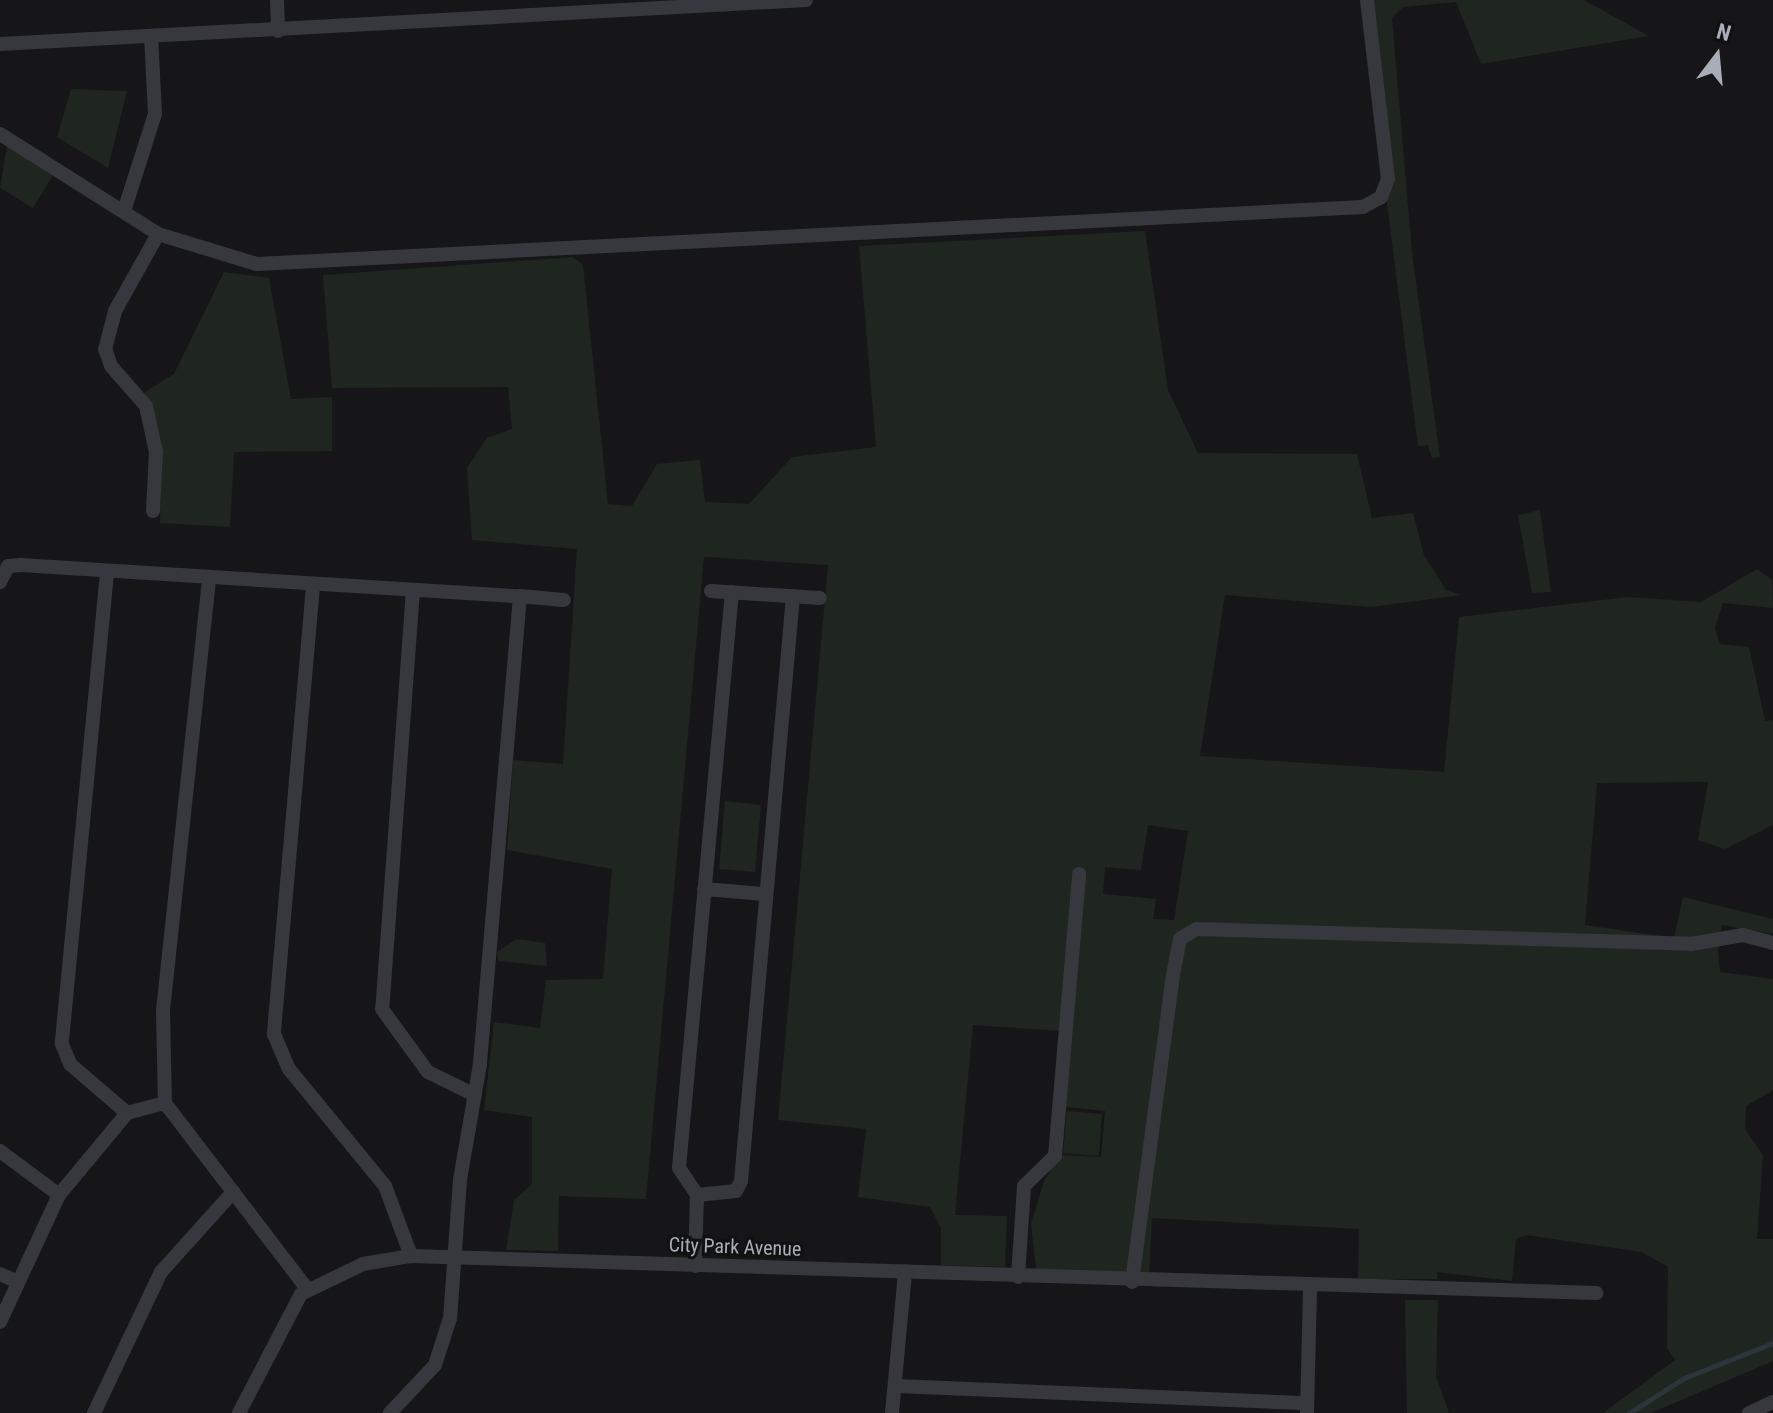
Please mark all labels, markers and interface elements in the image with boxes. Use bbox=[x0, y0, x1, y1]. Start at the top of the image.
north arrow bbox=[1677, 16, 1757, 96]
text: N bbox=[1714, 19, 1734, 46]
street label: City Park Avenue bbox=[668, 1233, 802, 1261]

